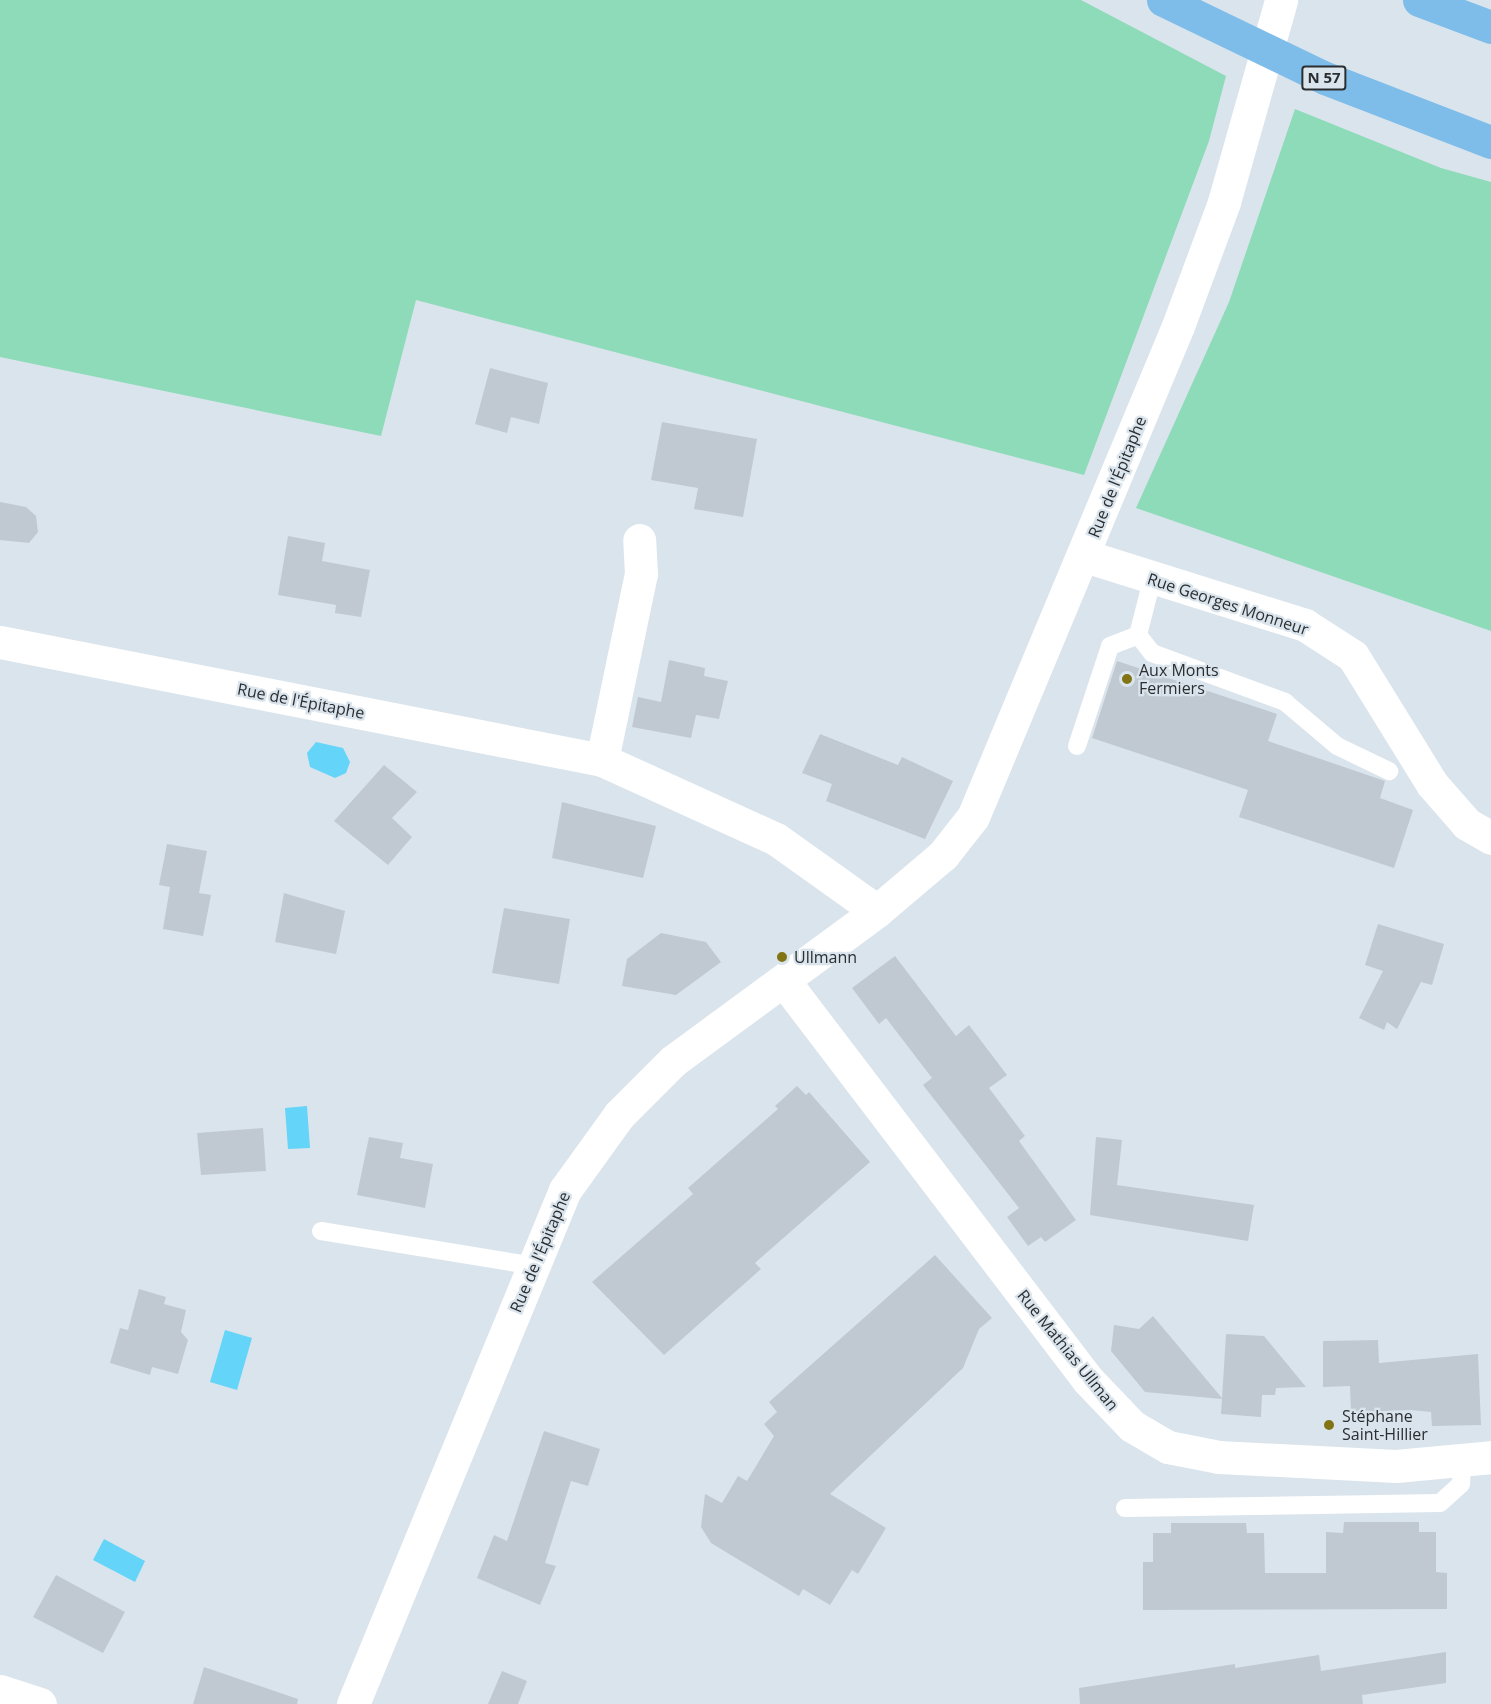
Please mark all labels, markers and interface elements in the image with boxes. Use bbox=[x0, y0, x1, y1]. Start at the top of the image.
road number: N 57 bbox=[1300, 66, 1348, 90]
street label: Rue de l'Épitaphe bbox=[1084, 414, 1150, 540]
street label: Rue Georges Monneur bbox=[1145, 569, 1311, 639]
place label: Aux Monts Fermiers bbox=[1139, 660, 1219, 698]
marker: Aux Monts Fermiers bbox=[1120, 672, 1134, 686]
street label: Rue de l'Épitaphe bbox=[236, 679, 366, 723]
place label: Ullmann bbox=[794, 947, 857, 967]
marker: Ullmann bbox=[775, 950, 789, 964]
street label: Rue de l'Épitaphe bbox=[506, 1189, 574, 1315]
street label: Rue Mathias Ullman bbox=[1013, 1286, 1123, 1414]
place label: Stéphane Saint-Hillier bbox=[1342, 1406, 1428, 1444]
marker: Stéphane Saint-Hillier bbox=[1320, 1416, 1338, 1434]

